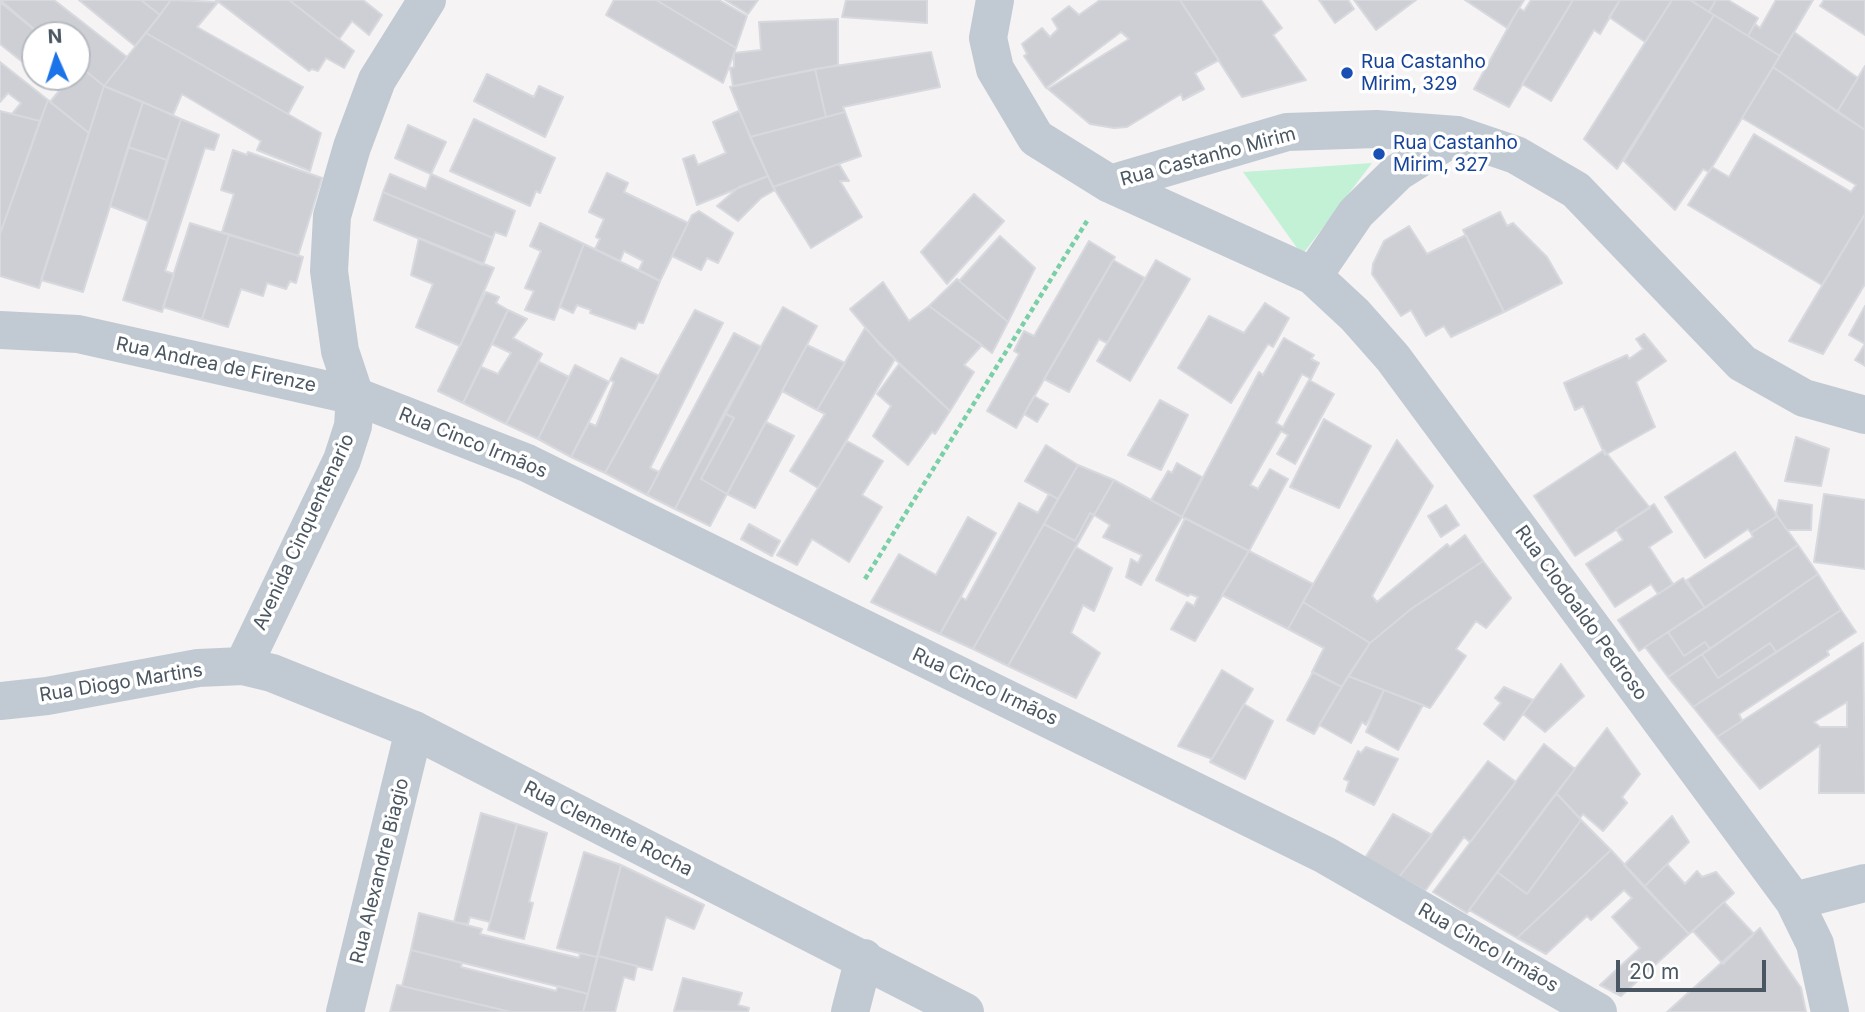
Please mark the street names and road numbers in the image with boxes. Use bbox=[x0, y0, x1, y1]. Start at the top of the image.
street label: Rua Castanho Mirim bbox=[1118, 123, 1298, 191]
street label: Rua Andrea de Firenze bbox=[114, 333, 318, 397]
street label: Rua Cinco Irmãos bbox=[395, 403, 551, 483]
street label: Avenida Cinquentenario bbox=[248, 430, 360, 634]
street label: Rua Clodoaldo Pedroso bbox=[1510, 521, 1652, 705]
street label: Rua Cinco Irmãos bbox=[909, 643, 1061, 731]
street label: Rua Diogo Martins bbox=[38, 659, 204, 707]
street label: Rua Alexandre Biagio bbox=[346, 776, 414, 966]
street label: Rua Clemente Rocha bbox=[520, 777, 696, 881]
street label: Rua Cinco Irmãos bbox=[1414, 899, 1562, 997]

